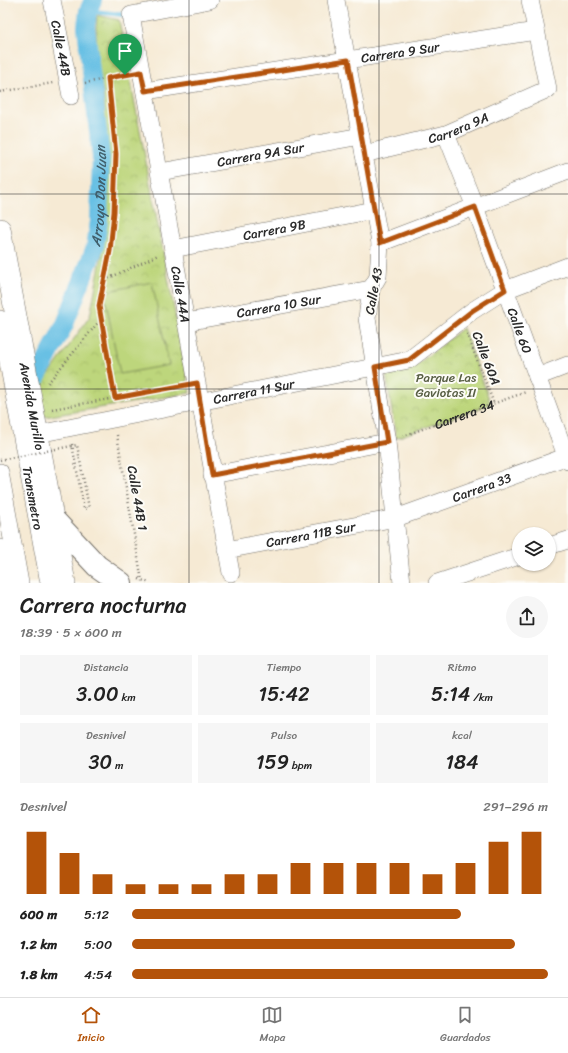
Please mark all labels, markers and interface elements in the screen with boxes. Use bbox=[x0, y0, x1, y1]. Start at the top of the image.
street label: Calle 44B bbox=[44, 18, 78, 78]
pin bbox=[108, 34, 142, 75]
street label: Carrera 9 Sur bbox=[359, 35, 442, 70]
icon: arrive bbox=[114, 40, 136, 62]
street label: Carrera 9A bbox=[426, 106, 492, 150]
street label: Carrera 9A Sur bbox=[215, 135, 306, 174]
water label: Arroyo Don Juan bbox=[83, 143, 114, 249]
street label: Carrera 9B bbox=[241, 213, 308, 247]
street label: Calle 44A bbox=[164, 264, 197, 324]
street label: Calle 43 bbox=[358, 266, 389, 317]
street label: Carrera 10 Sur bbox=[235, 287, 323, 325]
street label: Calle 60 bbox=[501, 304, 539, 357]
street label: Calle 60A bbox=[466, 328, 507, 389]
street label: Avenida Murillo bbox=[12, 359, 51, 453]
park label: Parque Las Gaviotas II bbox=[416, 366, 477, 404]
street label: Carrera 11 Sur bbox=[211, 372, 297, 411]
street label: Carrera 34 bbox=[431, 393, 498, 436]
street label: Transmetro bbox=[16, 464, 50, 532]
street label: Calle 44B 1 bbox=[120, 464, 155, 533]
street label: Carrera 33 bbox=[449, 466, 515, 509]
street label: Carrera 11B Sur bbox=[264, 515, 358, 554]
map controls bbox=[512, 527, 556, 571]
button: layers bbox=[512, 527, 556, 571]
text: Carrera nocturna bbox=[20, 586, 187, 625]
button: share bbox=[506, 596, 548, 638]
text: 18:39 · 5 × 600 m bbox=[20, 621, 122, 644]
text: Distancia bbox=[83, 658, 129, 677]
text: Tiempo bbox=[267, 658, 301, 677]
text: Ritmo bbox=[448, 658, 476, 677]
text: 3.00 bbox=[76, 677, 119, 712]
text: 15:42 bbox=[259, 677, 309, 712]
text: 5:14 bbox=[431, 677, 470, 712]
text: km bbox=[119, 688, 136, 707]
text: /km bbox=[470, 688, 493, 707]
text: Desnivel bbox=[86, 726, 126, 745]
text: Pulso bbox=[271, 726, 297, 745]
text: kcal bbox=[452, 726, 472, 745]
text: 30 bbox=[89, 745, 112, 780]
text: 159 bbox=[256, 745, 289, 780]
text: 184 bbox=[445, 745, 479, 780]
text: m bbox=[112, 756, 123, 775]
text: bpm bbox=[289, 756, 312, 775]
text: Desnivel bbox=[20, 795, 67, 818]
text: 291–296 m bbox=[483, 795, 548, 818]
text: 600 m bbox=[20, 903, 57, 926]
text: 5:12 bbox=[84, 903, 109, 926]
text: 1.2 km bbox=[20, 933, 57, 956]
text: 5:00 bbox=[84, 933, 112, 956]
text: 1.8 km bbox=[20, 963, 58, 986]
text: 4:54 bbox=[84, 963, 112, 986]
tab: Inicio bbox=[77, 1004, 105, 1047]
tab: Mapa bbox=[259, 1004, 285, 1047]
tab: Guardados bbox=[440, 1004, 491, 1047]

